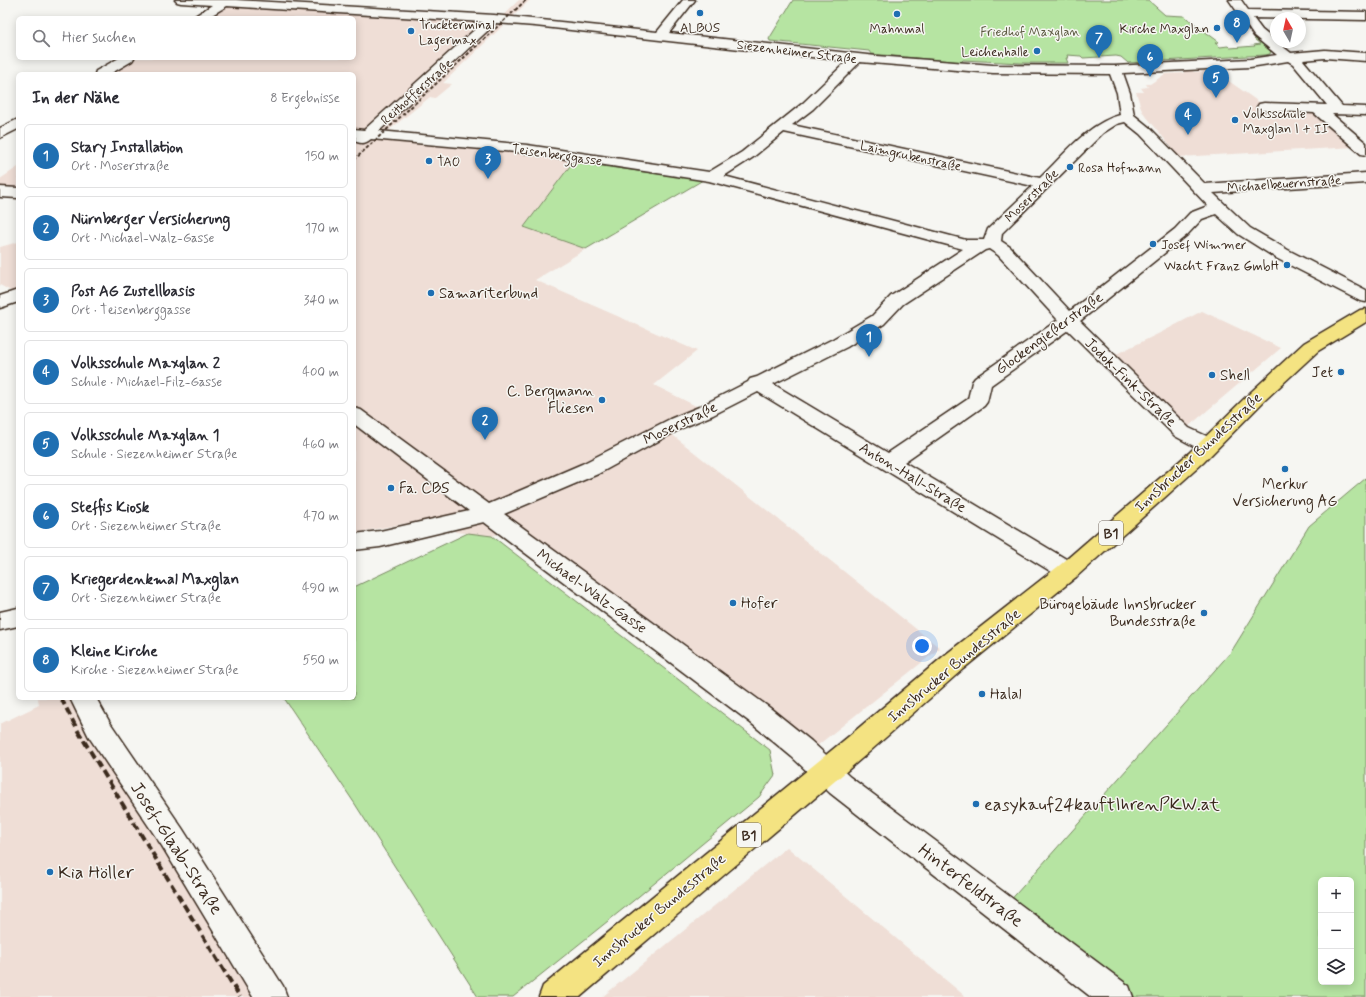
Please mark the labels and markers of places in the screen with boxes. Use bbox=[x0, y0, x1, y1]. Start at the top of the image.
marker: ALBUS bbox=[695, 8, 705, 18]
marker: Mahnmal bbox=[892, 9, 902, 19]
pin: 8 bbox=[1224, 10, 1250, 43]
place label: Truckterminal Lagermax bbox=[419, 17, 495, 51]
place label: ALBUS bbox=[680, 20, 721, 37]
place label: Mahnmal bbox=[870, 21, 924, 38]
place label: Kirche Maxglan bbox=[1119, 21, 1209, 39]
marker: Kirche Maxglan bbox=[1212, 23, 1222, 33]
pin: 7 bbox=[1086, 25, 1112, 58]
marker: Truckterminal Lagermax bbox=[406, 26, 416, 36]
place label: Leichenhalle bbox=[961, 44, 1029, 61]
pin: 6 bbox=[1137, 44, 1163, 77]
marker: Leichenhalle bbox=[1032, 46, 1042, 56]
pin: 5 bbox=[1203, 65, 1229, 98]
pin: 4 bbox=[1175, 102, 1201, 135]
place label: Volksschule Maxglan I + II bbox=[1243, 106, 1329, 139]
marker: Volksschule Maxglan I + II bbox=[1230, 115, 1240, 125]
pin: 3 bbox=[475, 146, 501, 179]
place label: TAO bbox=[437, 154, 460, 171]
marker: TAO bbox=[424, 156, 434, 166]
place label: Rosa Hofmann bbox=[1078, 160, 1161, 177]
marker: Rosa Hofmann bbox=[1065, 162, 1075, 172]
place label: Josef Wimmer bbox=[1161, 237, 1247, 254]
marker: Josef Wimmer bbox=[1148, 239, 1158, 249]
place label: Wacht Franz GmbH bbox=[1164, 258, 1280, 275]
marker: Wacht Franz GmbH bbox=[1282, 260, 1292, 270]
place label: Samariterbund bbox=[439, 284, 538, 304]
marker: Samariterbund bbox=[426, 288, 436, 298]
pin: 1 bbox=[856, 324, 882, 357]
place label: Jet bbox=[1312, 363, 1333, 383]
place label: Shell bbox=[1220, 366, 1250, 386]
marker: Jet bbox=[1336, 367, 1346, 377]
marker: Shell bbox=[1207, 370, 1217, 380]
place label: C. Bergmann Fliesen bbox=[507, 382, 594, 419]
marker: C. Bergmann Fliesen bbox=[597, 395, 607, 405]
pin: 2 bbox=[472, 407, 498, 440]
marker: Merkur Versicherung AG bbox=[1280, 464, 1290, 474]
place label: Merkur Versicherung AG bbox=[1233, 475, 1338, 513]
place label: Fa. CBS bbox=[399, 479, 450, 499]
marker: Fa. CBS bbox=[386, 483, 396, 493]
place label: Hofer bbox=[741, 594, 778, 614]
place label: Bürogebäude Innsbrucker Bundesstraße bbox=[1040, 595, 1197, 632]
marker: Hofer bbox=[728, 598, 738, 608]
marker: Bürogebäude Innsbrucker Bundesstraße bbox=[1199, 608, 1209, 618]
place label: Halal bbox=[990, 685, 1022, 705]
marker: Halal bbox=[977, 689, 987, 699]
place label: easykauf24kauftIhrenPKW.at bbox=[984, 793, 1220, 817]
marker: easykauf24kauftIhrenPKW.at bbox=[971, 799, 981, 809]
place label: Kia Höller bbox=[58, 861, 135, 885]
marker: Kia Höller bbox=[45, 867, 55, 877]

